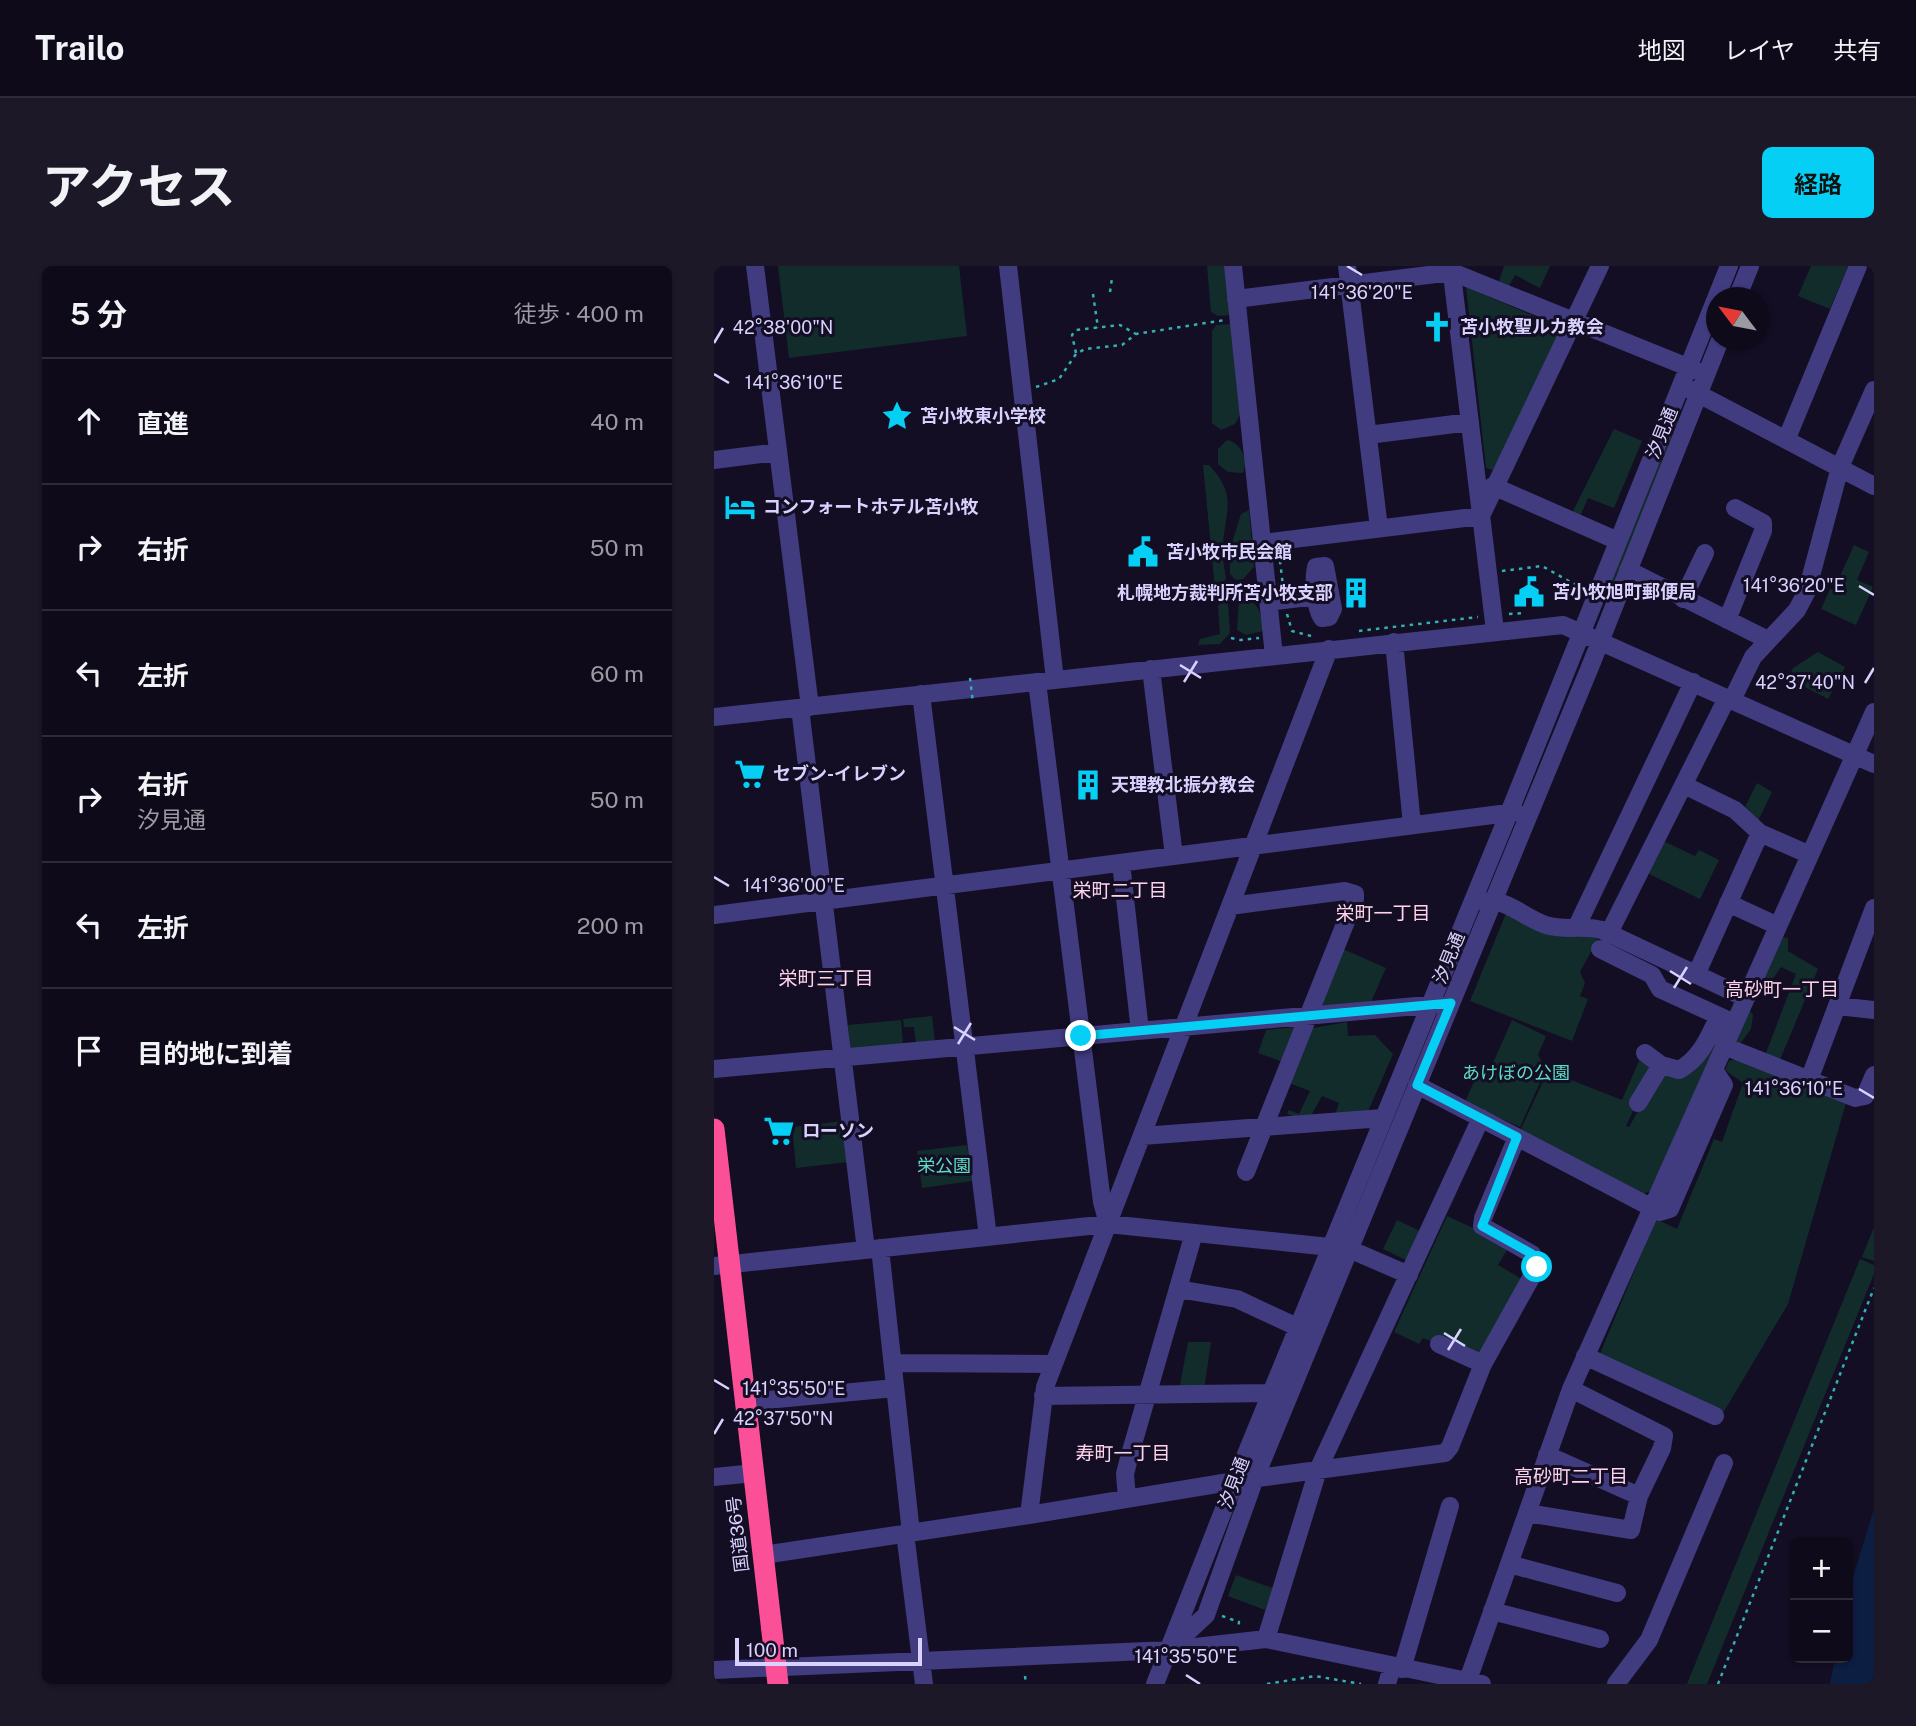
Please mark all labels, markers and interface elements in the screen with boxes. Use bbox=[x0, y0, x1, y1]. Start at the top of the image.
text: Trailo bbox=[35, 29, 125, 67]
text: 地図 bbox=[1638, 36, 1686, 64]
text: レイヤ bbox=[1724, 36, 1795, 64]
text: 共有 bbox=[1833, 36, 1881, 64]
button: 経路 bbox=[1762, 147, 1874, 218]
text: アクセス bbox=[42, 157, 236, 215]
text: 141°36'20"E bbox=[1311, 282, 1413, 303]
north arrow bbox=[1706, 287, 1769, 350]
text: 5 分 bbox=[70, 296, 127, 332]
text: 徒歩 · 400 m bbox=[514, 300, 644, 327]
church icon: 苫小牧聖ルカ教会 bbox=[1420, 310, 1454, 344]
place label: 苫小牧聖ルカ教会 bbox=[1460, 316, 1603, 337]
text: 42°38'00"N bbox=[733, 317, 833, 338]
text: 141°36'10"E bbox=[745, 372, 843, 393]
place icon: 苫小牧東小学校 bbox=[880, 399, 914, 433]
icon: ahead bbox=[70, 402, 108, 440]
street label: 汐見通 bbox=[1642, 404, 1681, 462]
place label: 苫小牧東小学校 bbox=[920, 405, 1046, 426]
text: 直進 bbox=[137, 408, 189, 439]
text: 40 m bbox=[590, 408, 644, 435]
hotel icon: コンフォートホテル苫小牧 bbox=[723, 490, 757, 524]
place label: コンフォートホテル苫小牧 bbox=[763, 496, 978, 517]
icon: right bbox=[70, 528, 108, 566]
text: 右折 bbox=[137, 534, 189, 565]
text: 50 m bbox=[590, 534, 644, 561]
public building icon: 苫小牧市民会館 bbox=[1126, 535, 1160, 569]
place label: 苫小牧市民会館 bbox=[1166, 541, 1292, 562]
public building icon: 苫小牧旭町郵便局 bbox=[1512, 575, 1546, 609]
text: 141°36'20"E bbox=[1743, 575, 1845, 596]
building icon: 札幌地方裁判所苫小牧支部 bbox=[1339, 576, 1373, 610]
place label: 苫小牧旭町郵便局 bbox=[1552, 581, 1696, 602]
place label: 札幌地方裁判所苫小牧支部 bbox=[1117, 582, 1333, 603]
icon: left bbox=[70, 654, 108, 692]
text: 左折 bbox=[137, 660, 189, 691]
text: 60 m bbox=[590, 660, 644, 687]
text: 42°37'40"N bbox=[1755, 672, 1855, 693]
supermarket icon: セブン-イレブン bbox=[733, 757, 767, 791]
place label: セブン-イレブン bbox=[773, 763, 906, 784]
building icon: 天理教北振分教会 bbox=[1071, 768, 1105, 802]
text: 右折 bbox=[137, 769, 189, 800]
place label: 天理教北振分教会 bbox=[1111, 774, 1255, 795]
icon: right bbox=[70, 780, 108, 818]
text: 50 m bbox=[590, 786, 644, 813]
text: 汐見通 bbox=[137, 806, 206, 833]
text: 141°36'00"E bbox=[743, 875, 845, 896]
district label: 栄町二丁目 bbox=[1072, 879, 1168, 901]
district label: 栄町一丁目 bbox=[1335, 902, 1431, 924]
icon: left bbox=[70, 906, 108, 944]
text: 左折 bbox=[137, 912, 189, 943]
text: 200 m bbox=[577, 912, 644, 939]
street label: 汐見通 bbox=[1429, 929, 1468, 987]
district label: 栄町三丁目 bbox=[778, 967, 874, 989]
district label: 高砂町一丁目 bbox=[1725, 978, 1839, 1000]
route end bbox=[1065, 1020, 1096, 1051]
icon: arrive bbox=[70, 1032, 108, 1070]
text: 目的地に到着 bbox=[137, 1038, 293, 1069]
park label: あけぼの公園 bbox=[1462, 1062, 1570, 1083]
text: 141°36'10"E bbox=[1745, 1078, 1843, 1099]
supermarket icon: ローソン bbox=[762, 1114, 796, 1148]
place label: ローソン bbox=[802, 1120, 874, 1141]
park label: 栄公園 bbox=[917, 1155, 971, 1176]
route start bbox=[1521, 1251, 1552, 1282]
text: 141°35'50"E bbox=[742, 1378, 846, 1399]
text: 42°37'50"N bbox=[733, 1408, 833, 1429]
district label: 寿町一丁目 bbox=[1075, 1442, 1171, 1464]
street label: 汐見通 bbox=[1214, 1454, 1253, 1512]
district label: 高砂町二丁目 bbox=[1514, 1465, 1628, 1487]
street label: 国道36号 bbox=[722, 1495, 753, 1573]
map controls bbox=[1790, 1537, 1853, 1663]
button: + bbox=[1790, 1537, 1853, 1600]
button: − bbox=[1790, 1600, 1853, 1663]
scale bar bbox=[735, 1635, 922, 1667]
text: 100 m bbox=[746, 1639, 798, 1661]
text: 141°35'50"E bbox=[1134, 1646, 1238, 1667]

